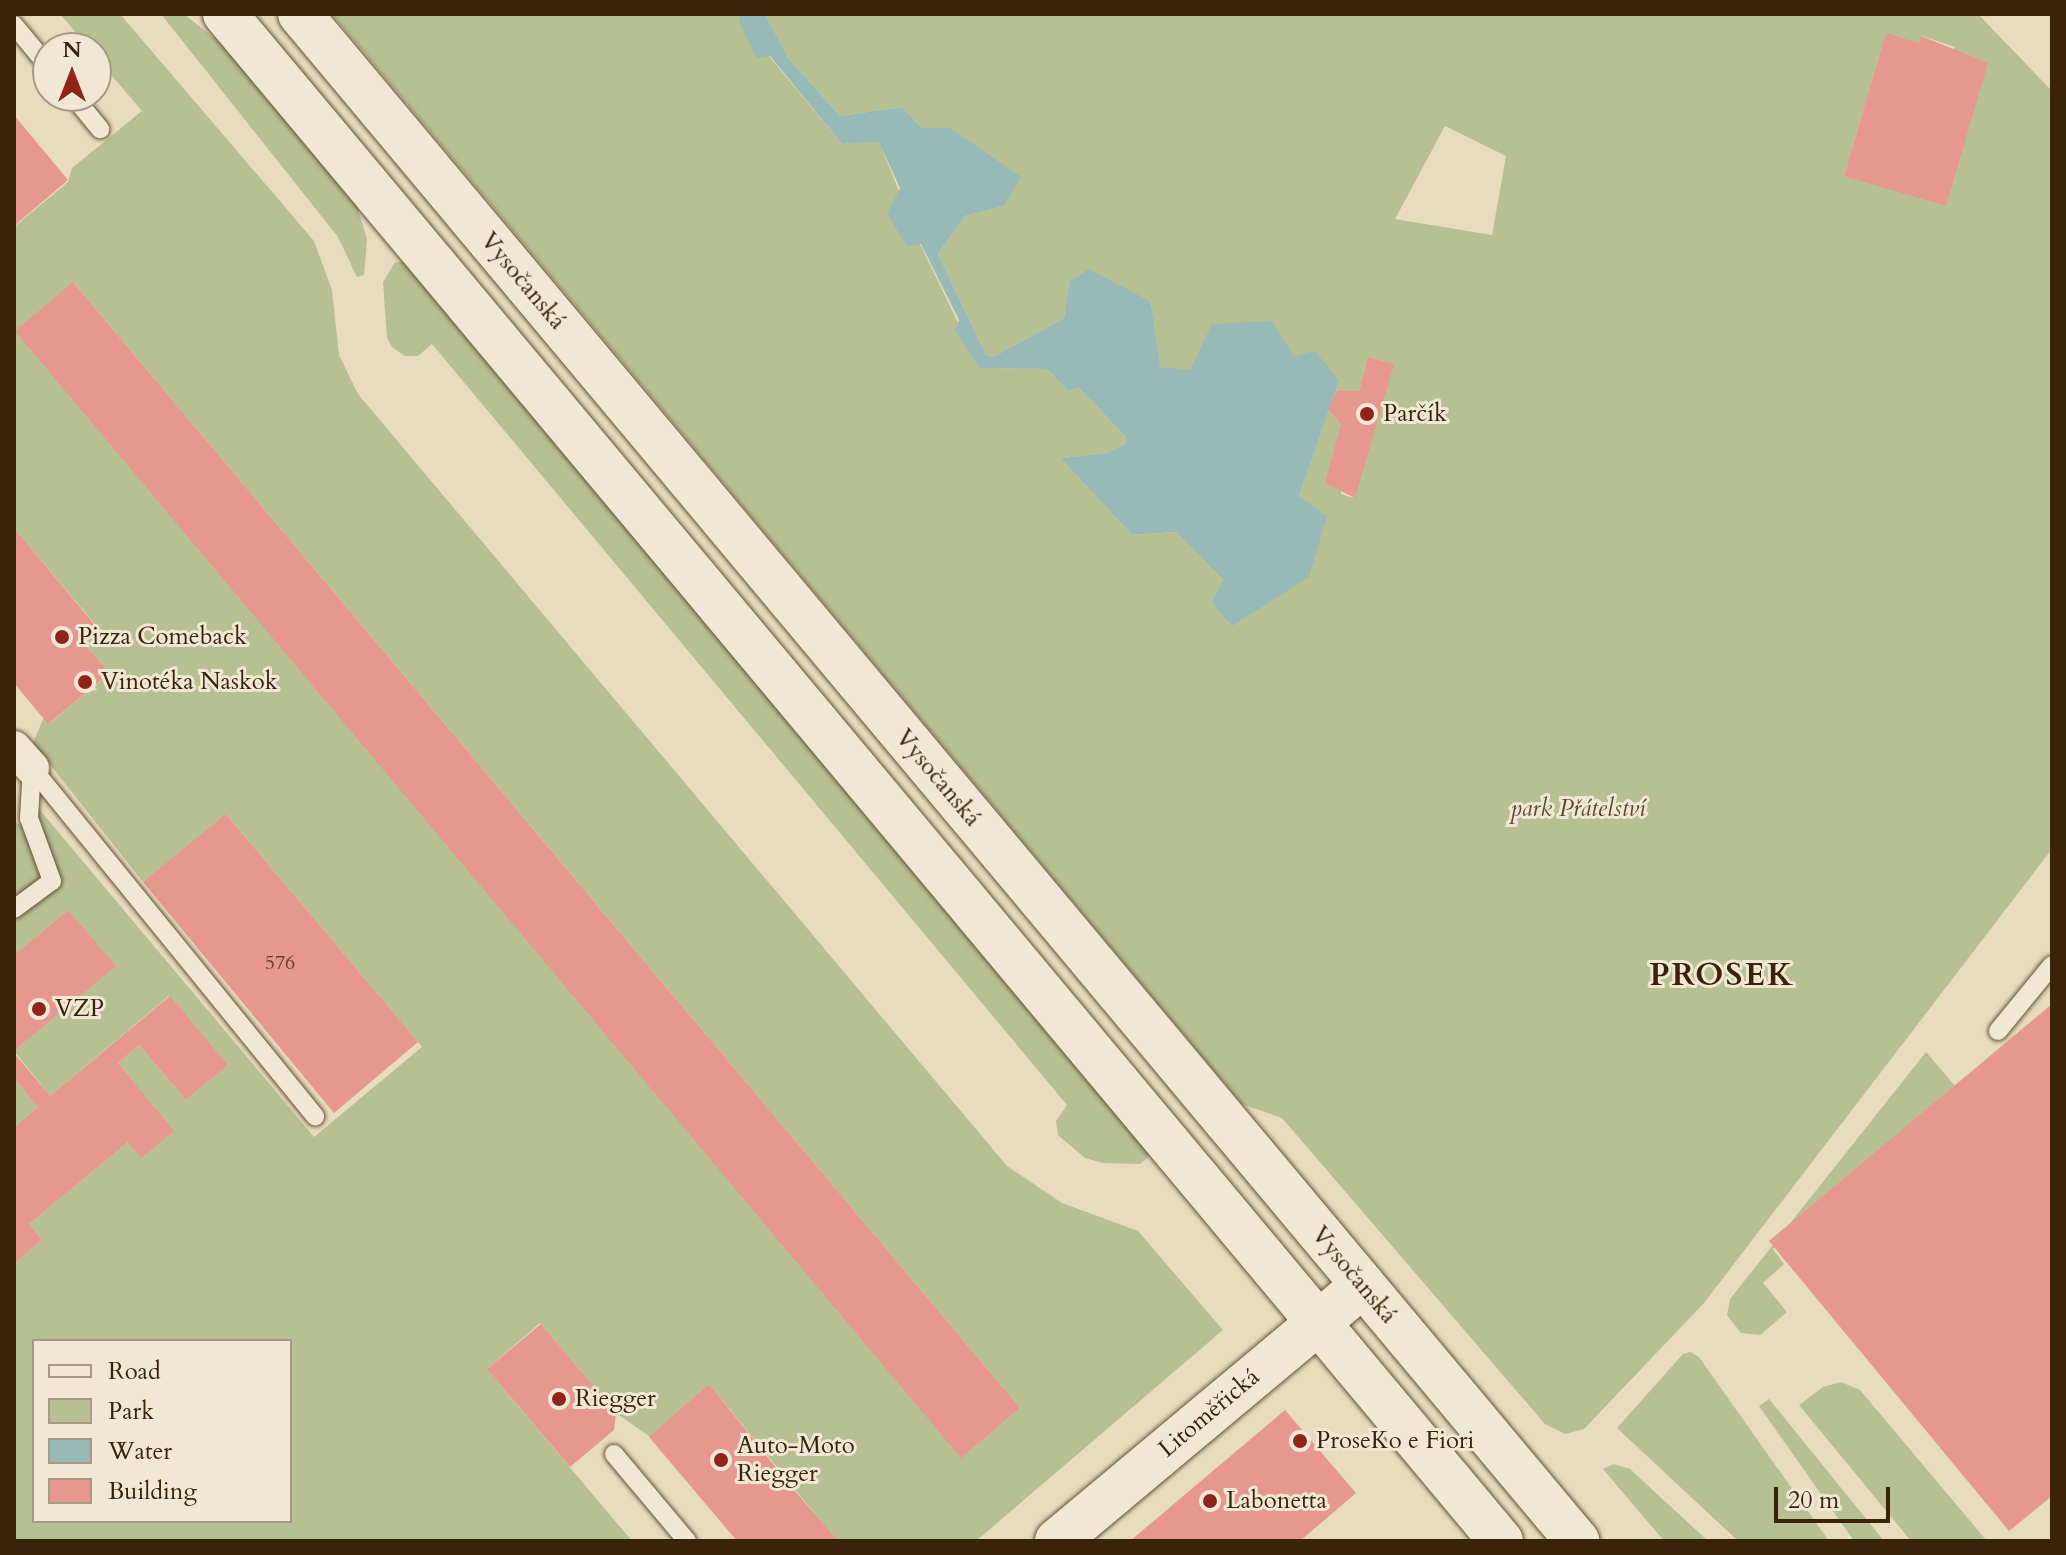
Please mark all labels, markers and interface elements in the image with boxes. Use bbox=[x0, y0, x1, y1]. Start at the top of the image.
north arrow bbox=[32, 32, 112, 112]
text: N bbox=[62, 35, 82, 65]
street label: Vysočanská bbox=[474, 227, 572, 335]
place label: Parčík bbox=[1383, 400, 1447, 428]
marker: Parčík bbox=[1358, 405, 1376, 423]
place label: Pizza Comeback bbox=[78, 623, 247, 651]
marker: Pizza Comeback bbox=[53, 628, 71, 646]
place label: Vinotéka Naskok bbox=[101, 668, 278, 696]
marker: Vinotéka Naskok bbox=[76, 673, 94, 691]
street label: Vysočanská bbox=[889, 724, 987, 832]
park label: park Přátelství bbox=[1510, 795, 1646, 823]
house number: 576 bbox=[265, 950, 295, 974]
district label: PROSEK bbox=[1649, 956, 1795, 994]
place label: VZP bbox=[55, 995, 104, 1023]
marker: VZP bbox=[30, 1000, 48, 1018]
street label: Vysočanská bbox=[1305, 1221, 1403, 1329]
legend bbox=[32, 1339, 292, 1523]
text: Road bbox=[108, 1355, 161, 1388]
street label: Litoměřická bbox=[1153, 1363, 1265, 1463]
place label: Riegger bbox=[575, 1385, 656, 1413]
marker: Riegger bbox=[550, 1390, 568, 1408]
text: Park bbox=[108, 1395, 154, 1428]
place label: ProseKo e Fiori bbox=[1316, 1427, 1474, 1455]
place label: Auto-Moto Riegger bbox=[737, 1432, 855, 1488]
marker: ProseKo e Fiori bbox=[1291, 1432, 1309, 1450]
text: Water bbox=[108, 1435, 172, 1468]
marker: Auto-Moto Riegger bbox=[712, 1451, 730, 1469]
scale bar bbox=[1778, 1471, 1894, 1521]
text: Building bbox=[108, 1475, 197, 1508]
text: 20 m bbox=[1788, 1484, 1839, 1517]
place label: Labonetta bbox=[1226, 1487, 1327, 1515]
marker: Labonetta bbox=[1201, 1492, 1219, 1510]

